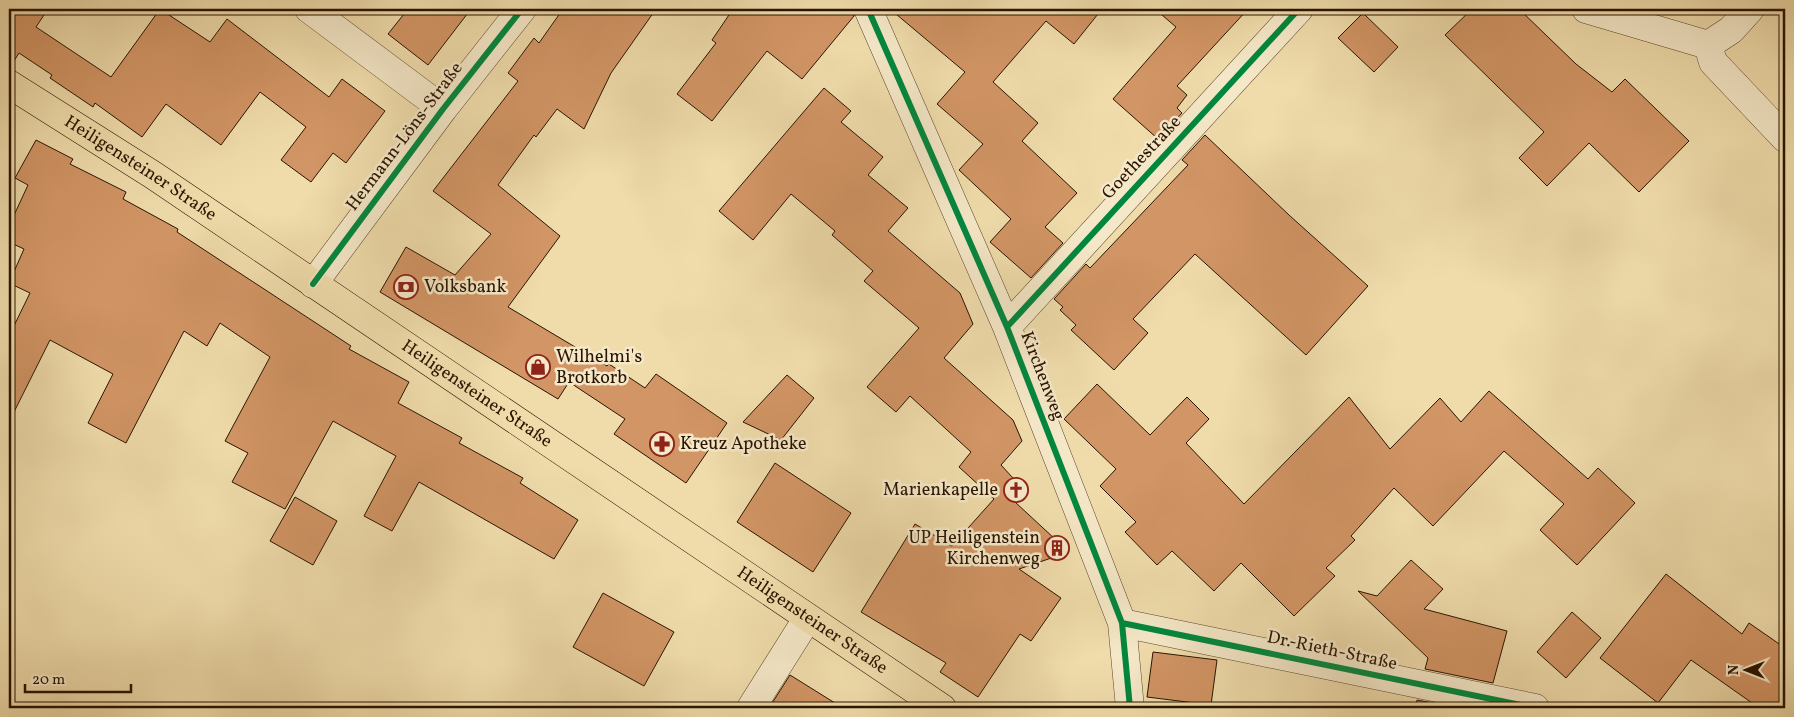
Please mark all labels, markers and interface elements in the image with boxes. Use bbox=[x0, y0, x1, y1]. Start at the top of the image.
street label: Hermann-Löns-Straße bbox=[341, 57, 469, 217]
street label: Heiligensteiner Straße bbox=[59, 109, 222, 227]
street label: Goethestraße bbox=[1096, 110, 1188, 206]
bank icon: Volksbank bbox=[393, 274, 419, 300]
place label: Volksbank bbox=[424, 275, 506, 300]
street label: Kirchenweg bbox=[1014, 328, 1070, 424]
street label: Heiligensteiner Straße bbox=[396, 334, 557, 454]
place label: Wilhelmi's Brotkorb bbox=[556, 345, 642, 391]
shop icon: Wilhelmi's Brotkorb bbox=[525, 354, 551, 380]
pharmacy icon: Kreuz Apotheke bbox=[649, 431, 675, 457]
place label: Kreuz Apotheke bbox=[680, 432, 807, 457]
church icon: Marienkapelle bbox=[1003, 477, 1029, 503]
place label: Marienkapelle bbox=[883, 478, 998, 503]
place label: UP Heiligenstein Kirchenweg bbox=[908, 526, 1040, 572]
building icon: UP Heiligenstein Kirchenweg bbox=[1044, 535, 1070, 561]
street label: Heiligensteiner Straße bbox=[732, 560, 893, 680]
street label: Dr.-Rieth-Straße bbox=[1265, 625, 1399, 677]
north arrow bbox=[1722, 644, 1772, 694]
scale bar bbox=[25, 662, 131, 694]
text: N bbox=[1725, 665, 1744, 675]
text: 20 m bbox=[32, 670, 65, 691]

